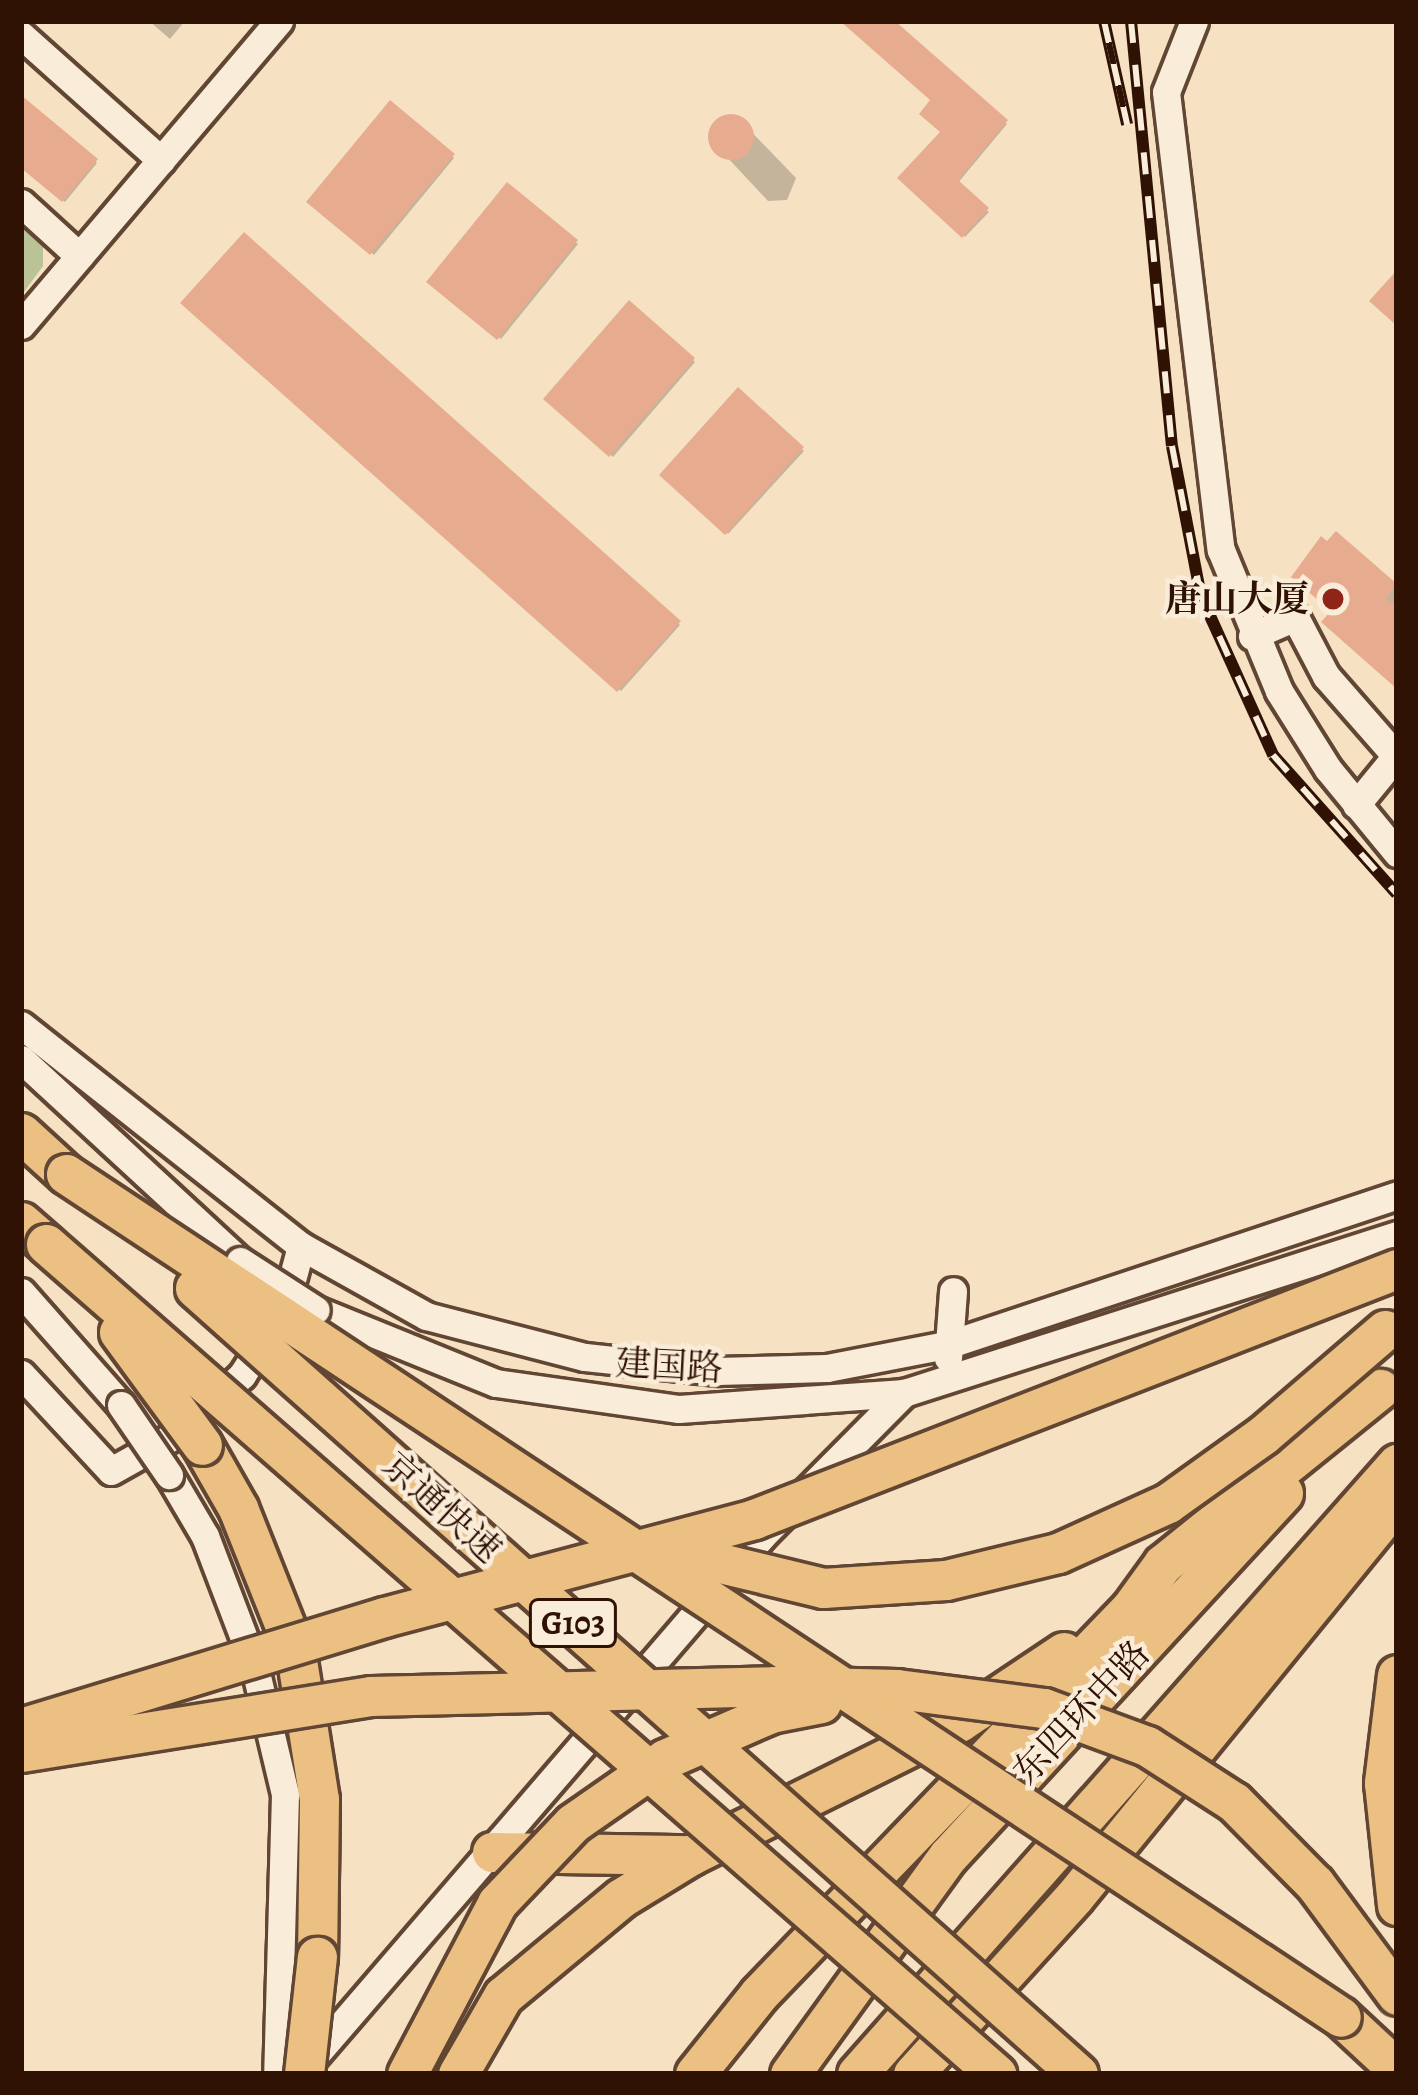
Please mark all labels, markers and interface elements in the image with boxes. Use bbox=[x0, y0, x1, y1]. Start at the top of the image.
place label: 唐山大厦 bbox=[1165, 577, 1309, 621]
marker: 唐山大厦 bbox=[1320, 586, 1346, 612]
street label: 建国路 bbox=[614, 1341, 724, 1389]
street label: 京通快速 bbox=[374, 1443, 510, 1571]
road number: G103 bbox=[528, 1596, 618, 1650]
street label: 东四环中路 bbox=[1004, 1631, 1158, 1793]

